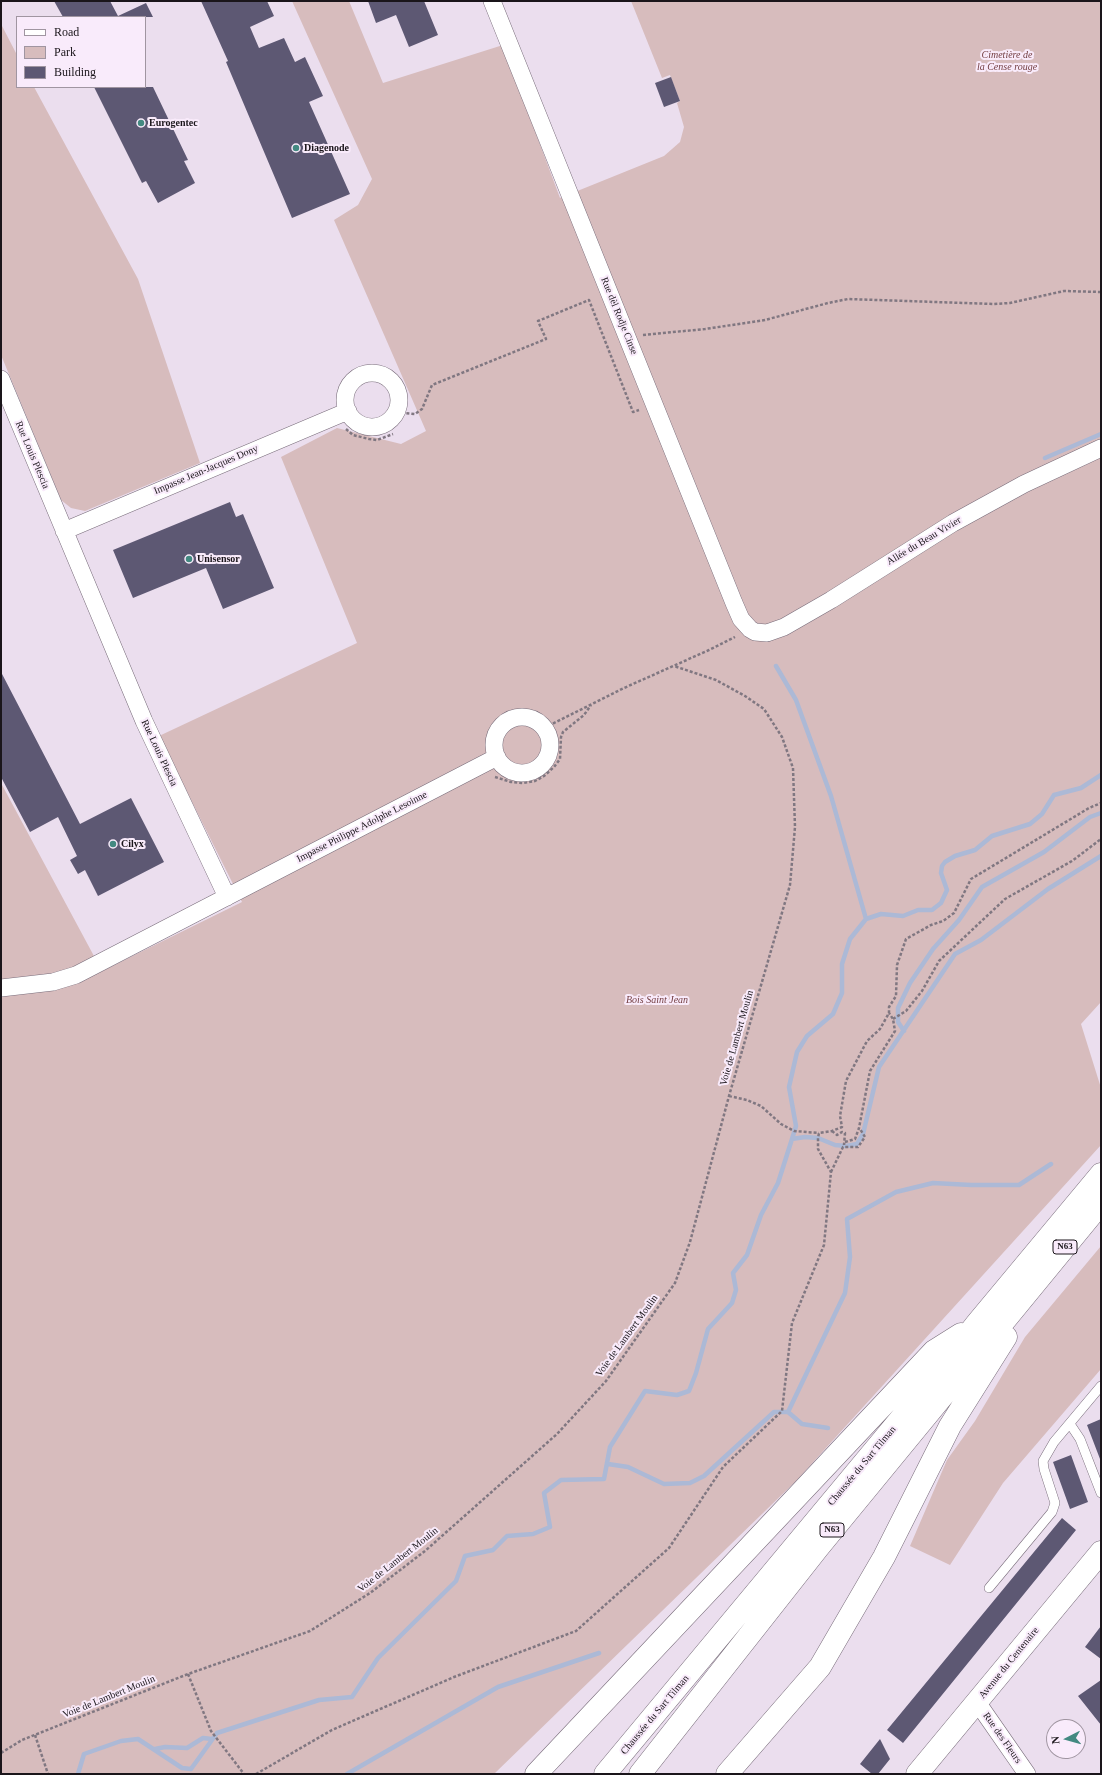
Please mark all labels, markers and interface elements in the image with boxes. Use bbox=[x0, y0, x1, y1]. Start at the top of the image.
legend bbox=[16, 16, 146, 88]
text: Road bbox=[54, 25, 79, 39]
text: Park bbox=[54, 45, 76, 59]
park label: Cimetière de la Cense rouge bbox=[977, 49, 1037, 72]
text: Building bbox=[54, 65, 96, 79]
place label: Eurogentec bbox=[149, 117, 198, 129]
marker: Eurogentec bbox=[136, 118, 146, 128]
place label: Diagenode bbox=[304, 142, 349, 154]
marker: Diagenode bbox=[291, 143, 301, 153]
street label: Rue dèl Rodje Cinse bbox=[598, 276, 640, 356]
street label: Rue Louis Plescia bbox=[12, 419, 52, 491]
street label: Impasse Jean-Jacques Dony bbox=[152, 443, 260, 497]
street label: Allée du Beau Vivier bbox=[885, 514, 963, 568]
place label: Unisensor bbox=[197, 553, 240, 565]
marker: Unisensor bbox=[184, 554, 194, 564]
street label: Rue Louis Plescia bbox=[138, 718, 180, 788]
street label: Impasse Philippe Adolphe Lesoinne bbox=[295, 789, 429, 865]
place label: Cilyx bbox=[121, 838, 144, 850]
marker: Cilyx bbox=[108, 839, 118, 849]
street label: Voie de Lambert Moulin bbox=[718, 989, 756, 1087]
park label: Bois Saint Jean bbox=[626, 994, 688, 1006]
road number: N63 bbox=[1053, 1240, 1077, 1254]
street label: Voie de Lambert Moulin bbox=[593, 1293, 661, 1379]
street label: Chaussée du Sart Tilman bbox=[825, 1424, 899, 1508]
road number: N63 bbox=[820, 1523, 844, 1537]
street label: Voie de Lambert Moulin bbox=[356, 1525, 440, 1595]
street label: Avenue du Centenaire bbox=[976, 1625, 1042, 1701]
street label: Voie de Lambert Moulin bbox=[61, 1673, 157, 1721]
street label: Chaussée du Sart Tilman bbox=[618, 1673, 692, 1757]
street label: Rue des Fleurs bbox=[980, 1710, 1024, 1766]
north arrow bbox=[1046, 1719, 1086, 1759]
text: N bbox=[1049, 1736, 1061, 1745]

